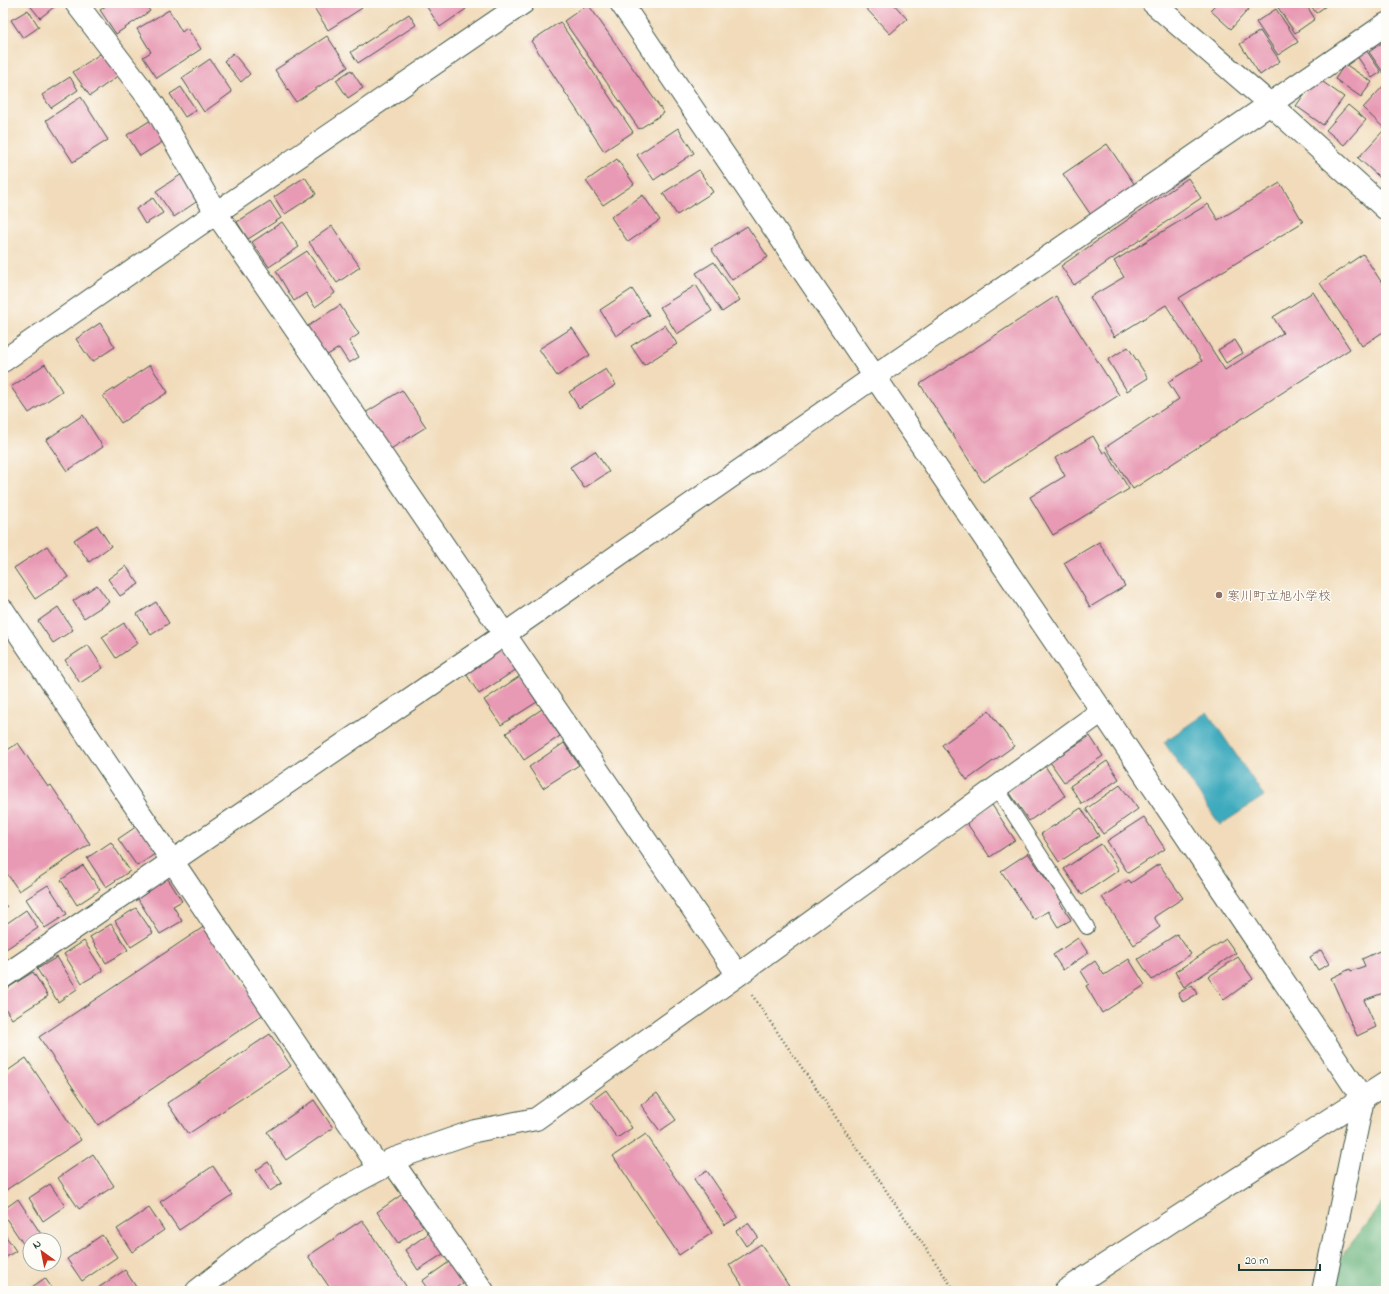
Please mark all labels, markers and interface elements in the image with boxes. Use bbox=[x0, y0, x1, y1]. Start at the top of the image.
place label: 寒川町立旭小学校 bbox=[1227, 587, 1331, 606]
marker: 寒川町立旭小学校 bbox=[1214, 590, 1224, 600]
north arrow bbox=[22, 1232, 62, 1272]
text: N bbox=[30, 1236, 45, 1253]
scale bar bbox=[1239, 1246, 1320, 1272]
text: 20 m bbox=[1245, 1252, 1268, 1270]

